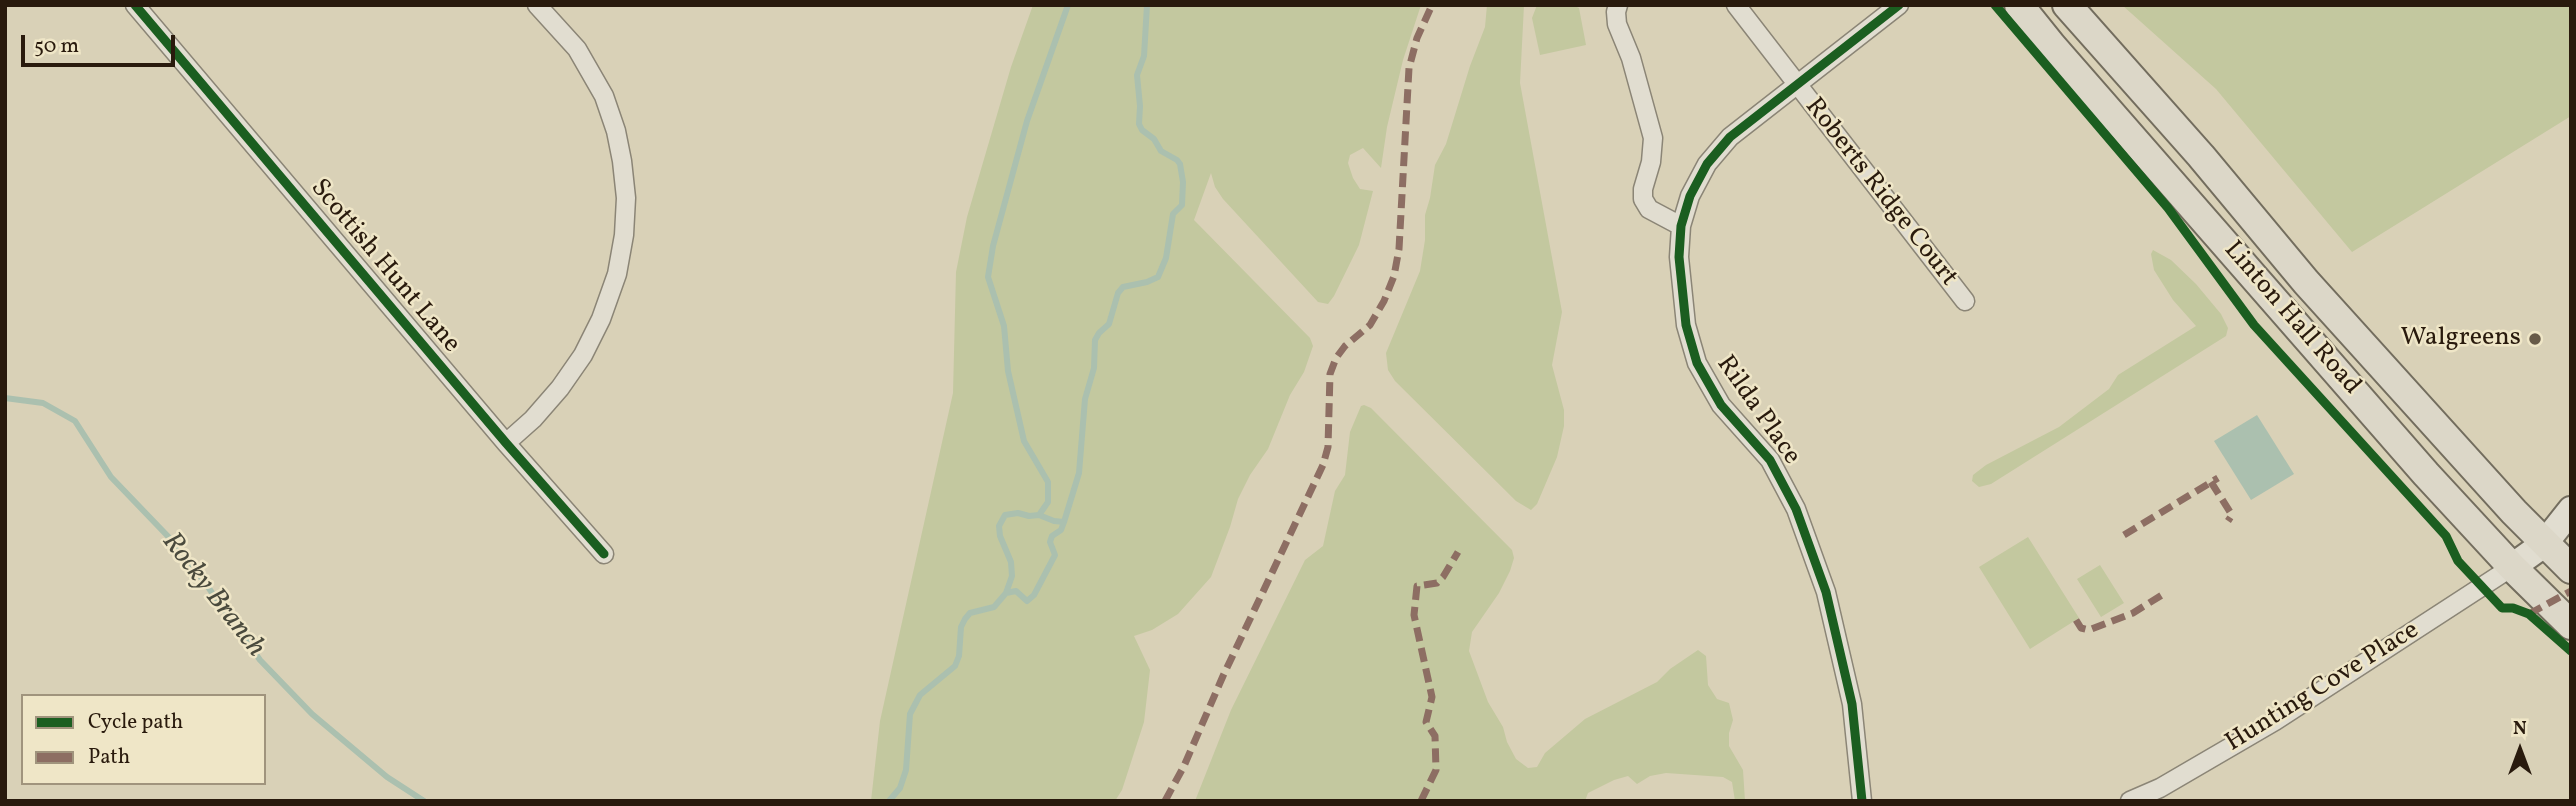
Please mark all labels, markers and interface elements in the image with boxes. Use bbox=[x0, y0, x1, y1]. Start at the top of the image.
scale bar bbox=[24, 21, 178, 65]
text: 50 m bbox=[34, 32, 79, 61]
street label: Roberts Ridge Court bbox=[1797, 93, 1963, 293]
street label: Scottish Hunt Lane bbox=[302, 174, 466, 360]
street label: Linton Hall Road bbox=[2216, 236, 2366, 402]
place label: Walgreens bbox=[2401, 323, 2521, 355]
marker: Walgreens bbox=[2527, 331, 2543, 347]
street label: Rilda Place bbox=[1708, 350, 1806, 472]
water label: Rocky Branch bbox=[153, 527, 271, 665]
street label: Hunting Cove Place bbox=[2221, 616, 2425, 760]
legend bbox=[21, 694, 266, 785]
text: Cycle path bbox=[88, 708, 183, 737]
north arrow bbox=[2485, 715, 2555, 785]
text: N bbox=[2513, 716, 2527, 742]
text: Path bbox=[88, 743, 130, 772]

